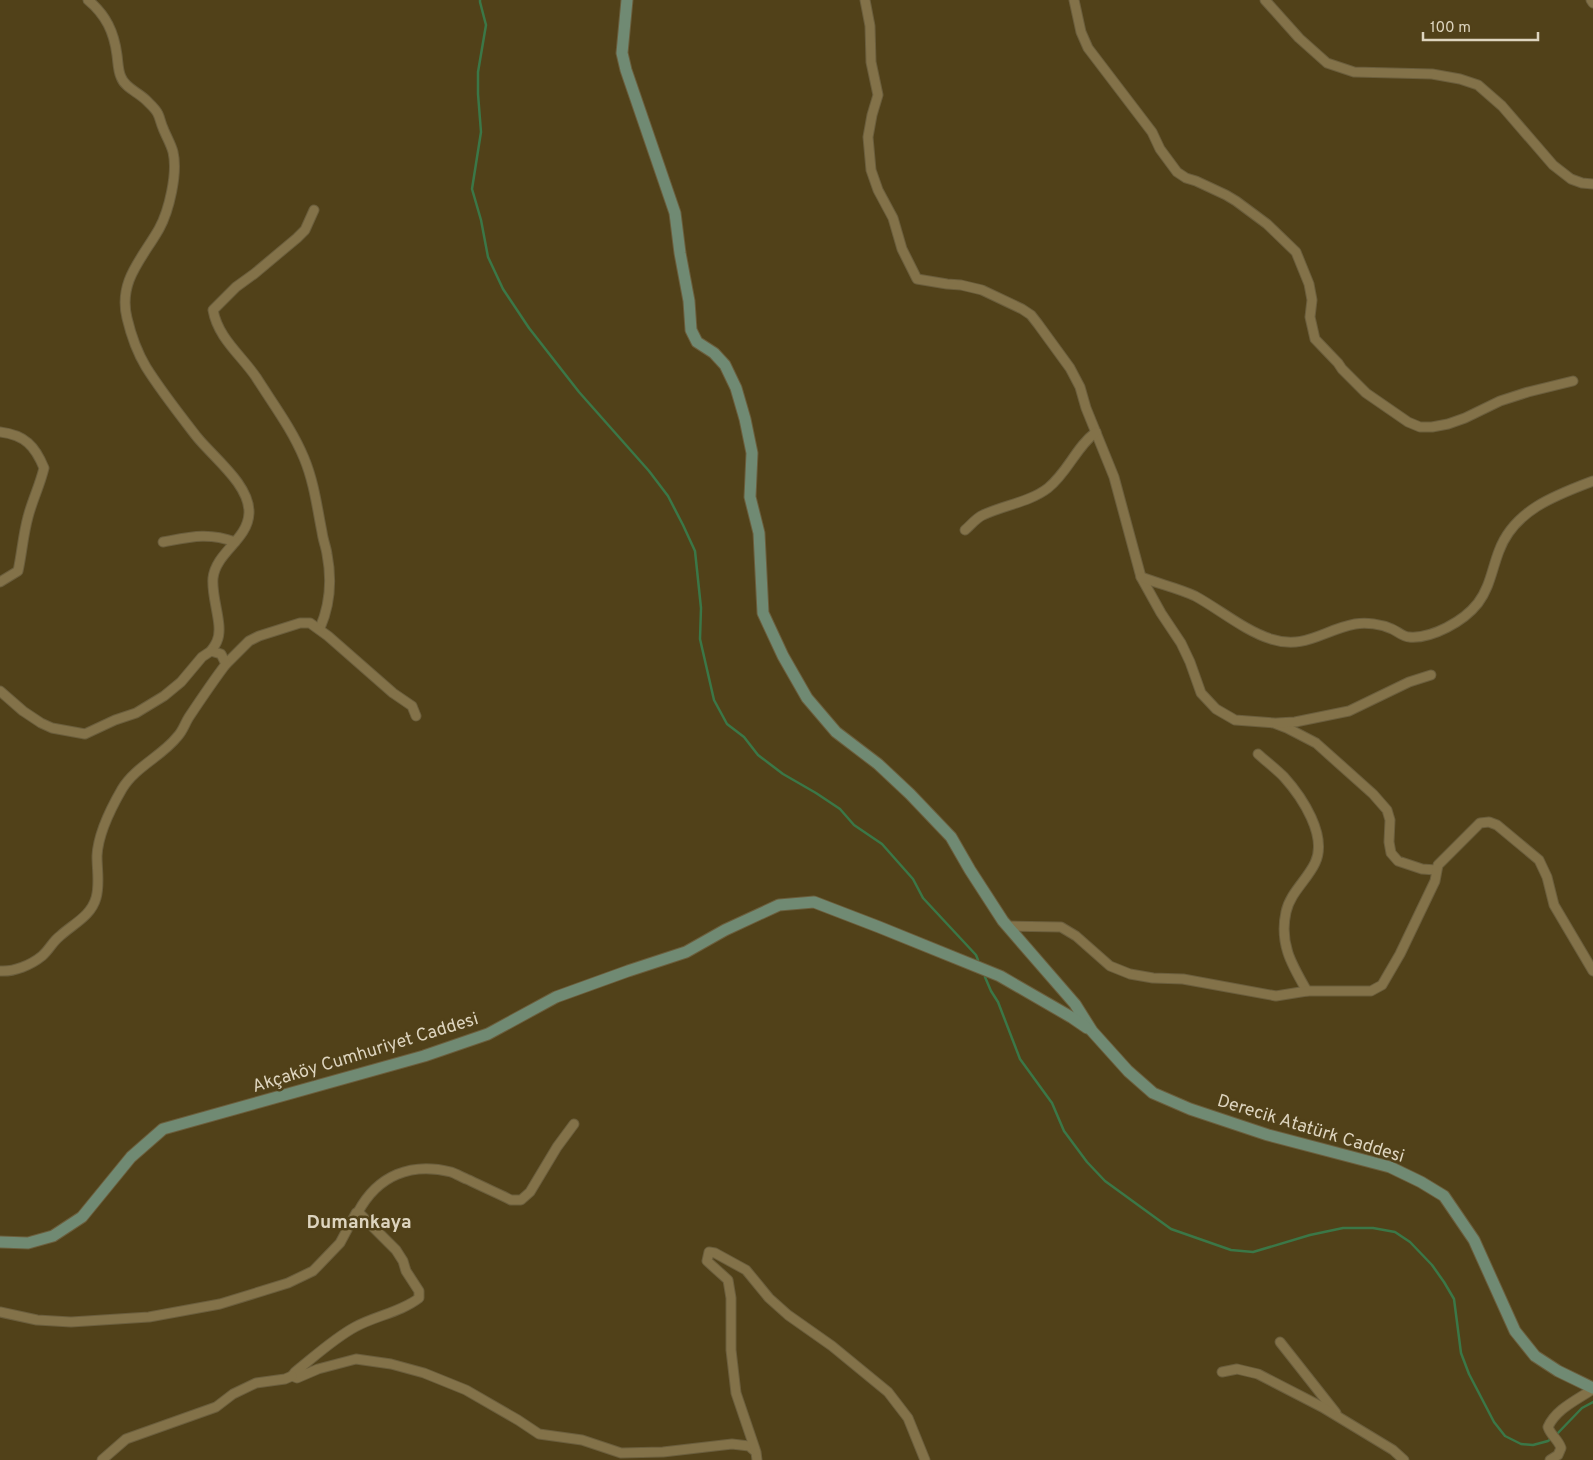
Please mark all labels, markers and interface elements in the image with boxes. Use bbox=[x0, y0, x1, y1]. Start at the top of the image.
scale bar bbox=[1423, 10, 1538, 42]
text: 100 m bbox=[1430, 19, 1471, 38]
street label: Akçaköy Cumhuriyet Caddesi bbox=[250, 1008, 481, 1099]
street label: Derecik Atatürk Caddesi bbox=[1214, 1090, 1407, 1169]
district label: Dumankaya bbox=[306, 1211, 412, 1235]

